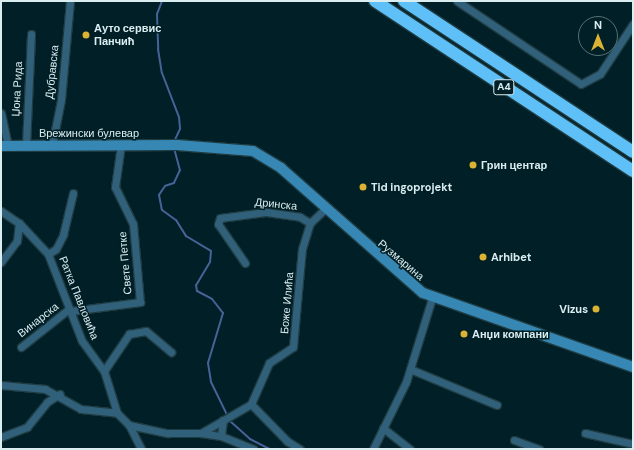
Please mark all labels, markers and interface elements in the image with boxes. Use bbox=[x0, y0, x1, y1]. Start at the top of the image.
north arrow bbox=[578, 16, 618, 56]
text: N bbox=[594, 18, 602, 32]
place label: Ауто сервис Панчић bbox=[94, 22, 161, 48]
marker: Ауто сервис Панчић bbox=[81, 30, 91, 40]
street label: Дубравска bbox=[43, 44, 61, 100]
street label: Џона Рида bbox=[9, 61, 25, 117]
road number: A4 bbox=[493, 79, 515, 95]
street label: Врежински булевар bbox=[39, 126, 139, 140]
place label: Грин центар bbox=[481, 158, 547, 172]
marker: Грин центар bbox=[468, 160, 478, 170]
place label: Tid ingoprojekt bbox=[371, 180, 452, 194]
marker: Tid ingoprojekt bbox=[358, 182, 368, 192]
street label: Дринска bbox=[254, 195, 298, 213]
street label: Свете Петке bbox=[116, 231, 134, 295]
street label: Рузмарина bbox=[375, 237, 427, 283]
place label: Arhibet bbox=[491, 250, 532, 264]
marker: Arhibet bbox=[478, 252, 488, 262]
street label: Ратка Павловића bbox=[56, 255, 102, 341]
street label: Боже Илића bbox=[278, 271, 296, 335]
street label: Винарска bbox=[15, 300, 61, 340]
place label: Vizus bbox=[559, 302, 588, 316]
marker: Vizus bbox=[591, 304, 601, 314]
place label: Анџи компани bbox=[472, 327, 549, 341]
marker: Анџи компани bbox=[459, 329, 469, 339]

